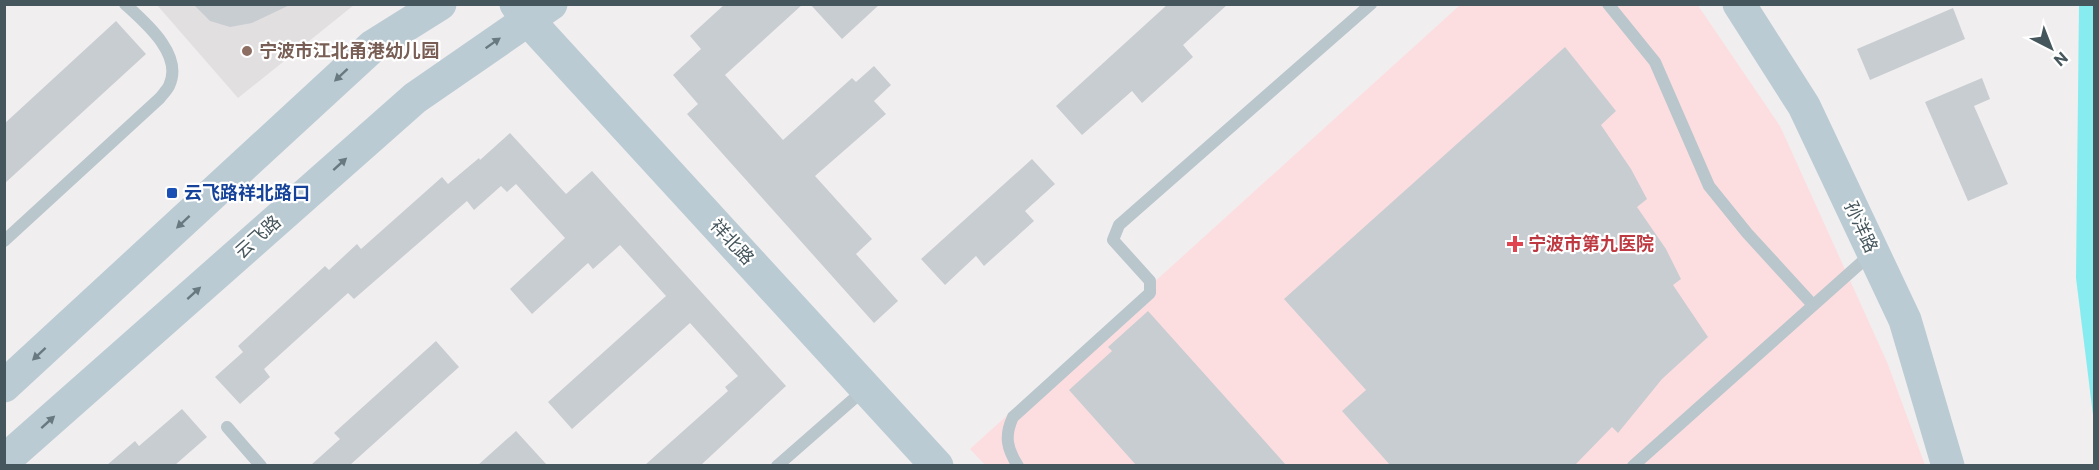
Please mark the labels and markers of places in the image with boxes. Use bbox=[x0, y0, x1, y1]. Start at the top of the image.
place label: 宁波市江北甬港幼儿园 bbox=[259, 39, 439, 61]
marker: 宁波市江北甬港幼儿园 bbox=[240, 44, 254, 58]
place label: 云飞路祥北路口 bbox=[184, 181, 310, 203]
marker: 云飞路祥北路口 bbox=[165, 186, 179, 200]
place label: 宁波市第九医院 bbox=[1528, 232, 1654, 254]
marker: 宁波市第九医院 bbox=[1506, 235, 1524, 253]

